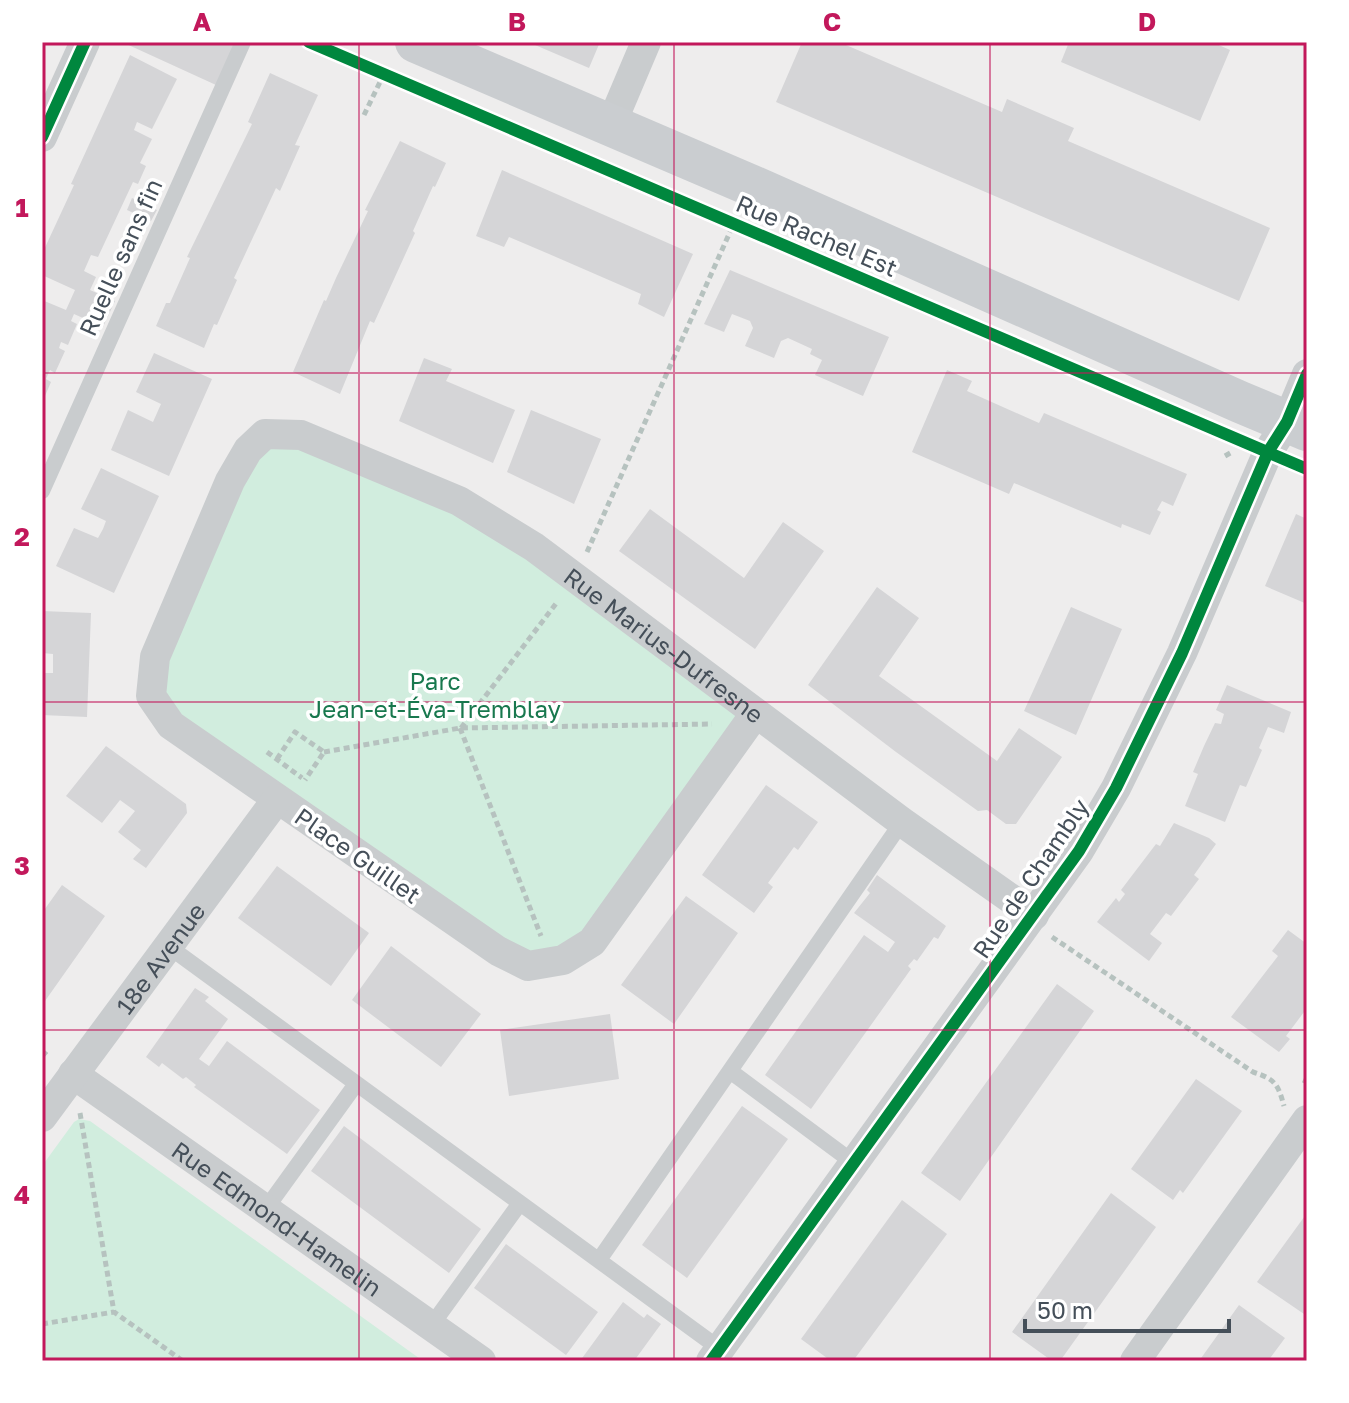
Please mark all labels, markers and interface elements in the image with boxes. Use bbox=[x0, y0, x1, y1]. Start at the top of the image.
text: A bbox=[193, 6, 212, 37]
text: B bbox=[508, 6, 526, 37]
text: C bbox=[823, 6, 841, 37]
text: D bbox=[1138, 6, 1156, 37]
street label: Ruelle sans fin bbox=[72, 174, 168, 340]
street label: Rue Rachel Est bbox=[732, 188, 902, 282]
text: 1 bbox=[15, 192, 29, 223]
text: 2 bbox=[14, 521, 30, 552]
street label: Rue Marius-Dufresne bbox=[559, 561, 770, 728]
park label: Parc Jean-et-Éva-Tremblay bbox=[309, 666, 561, 723]
street label: Rue de Chambly bbox=[966, 793, 1094, 963]
street label: Place Guillet bbox=[290, 801, 426, 909]
text: 3 bbox=[14, 850, 30, 881]
street label: 18e Avenue bbox=[109, 896, 210, 1019]
street label: Rue Edmond-Hamelin bbox=[167, 1134, 388, 1302]
text: 4 bbox=[14, 1179, 30, 1210]
scale bar bbox=[1025, 1283, 1229, 1333]
text: 50 m bbox=[1037, 1295, 1093, 1324]

